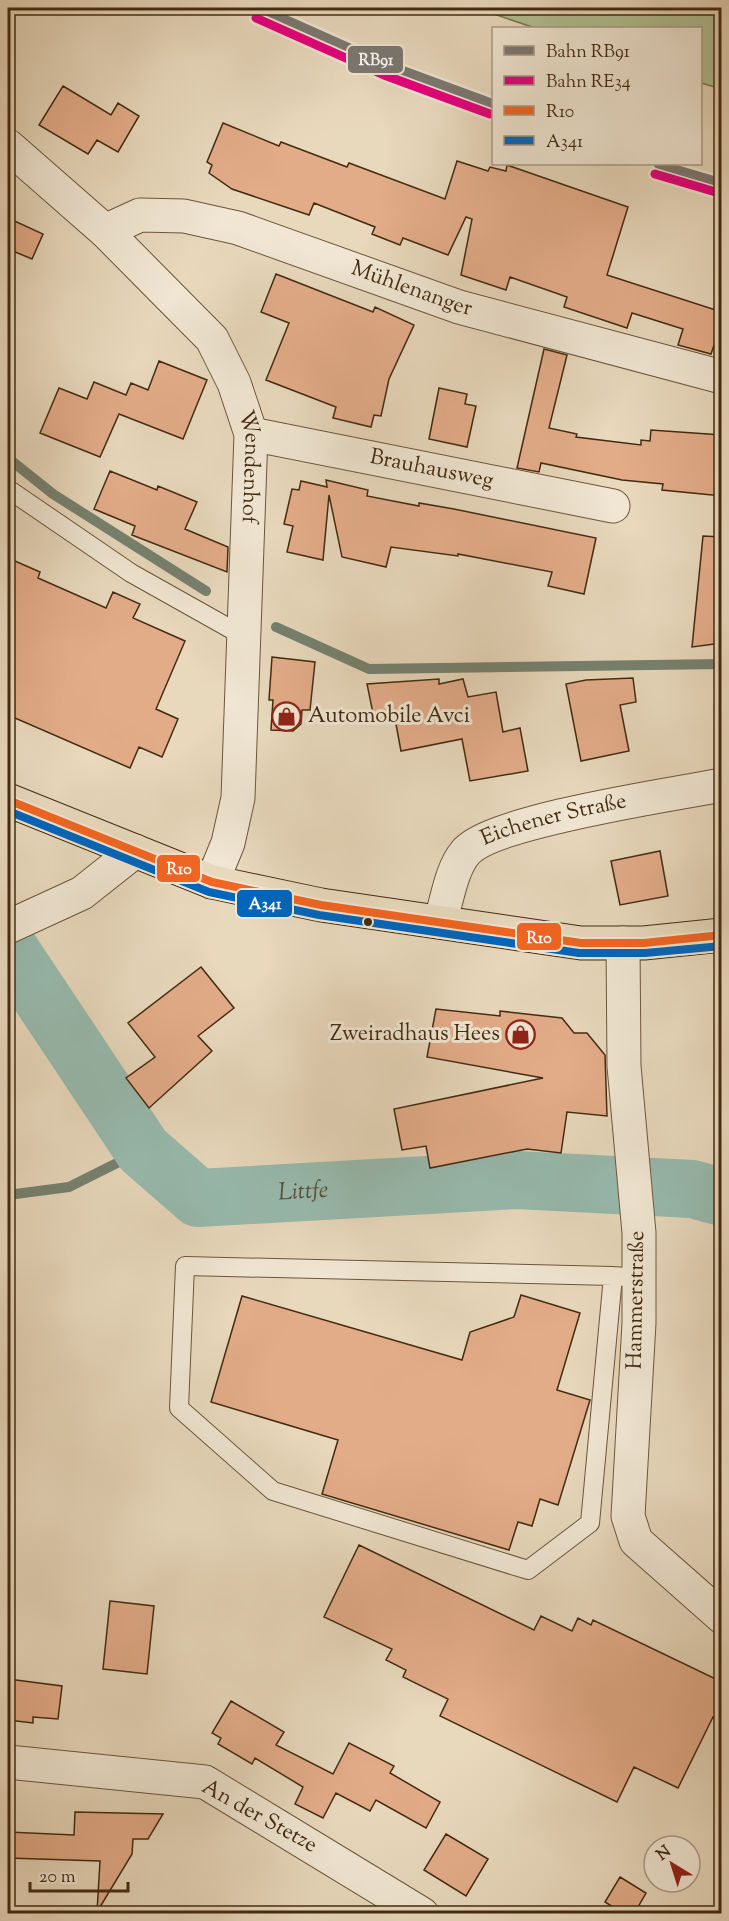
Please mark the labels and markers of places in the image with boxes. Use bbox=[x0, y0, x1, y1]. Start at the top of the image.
shop icon: Automobile Avci bbox=[271, 701, 303, 733]
place label: Automobile Avci bbox=[308, 701, 470, 733]
unlabelled marker bbox=[362, 916, 374, 928]
place label: Zweiradhaus Hees bbox=[330, 1019, 500, 1051]
shop icon: Zweiradhaus Hees bbox=[505, 1019, 537, 1051]

